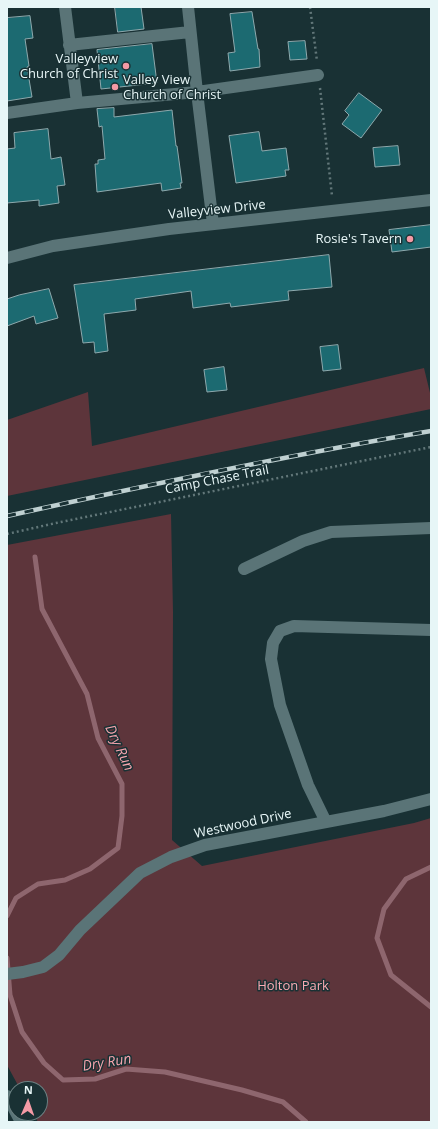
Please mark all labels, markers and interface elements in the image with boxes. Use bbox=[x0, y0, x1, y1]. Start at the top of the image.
place label: Valleyview Church of Christ bbox=[20, 51, 118, 82]
marker: Valleyview Church of Christ bbox=[121, 61, 131, 71]
place label: Valley View Church of Christ bbox=[123, 72, 221, 103]
marker: Valley View Church of Christ bbox=[110, 82, 120, 92]
street label: Valleyview Drive bbox=[168, 197, 266, 223]
place label: Rosie's Tavern bbox=[315, 231, 402, 247]
marker: Rosie's Tavern bbox=[405, 234, 415, 244]
street label: Camp Chase Trail bbox=[164, 462, 270, 498]
water label: Dry Run bbox=[101, 722, 137, 774]
street label: Westwood Drive bbox=[193, 806, 293, 842]
park label: Holton Park bbox=[257, 978, 329, 994]
water label: Dry Run bbox=[81, 1051, 133, 1075]
north arrow bbox=[8, 1081, 48, 1121]
text: N bbox=[24, 1082, 33, 1097]

